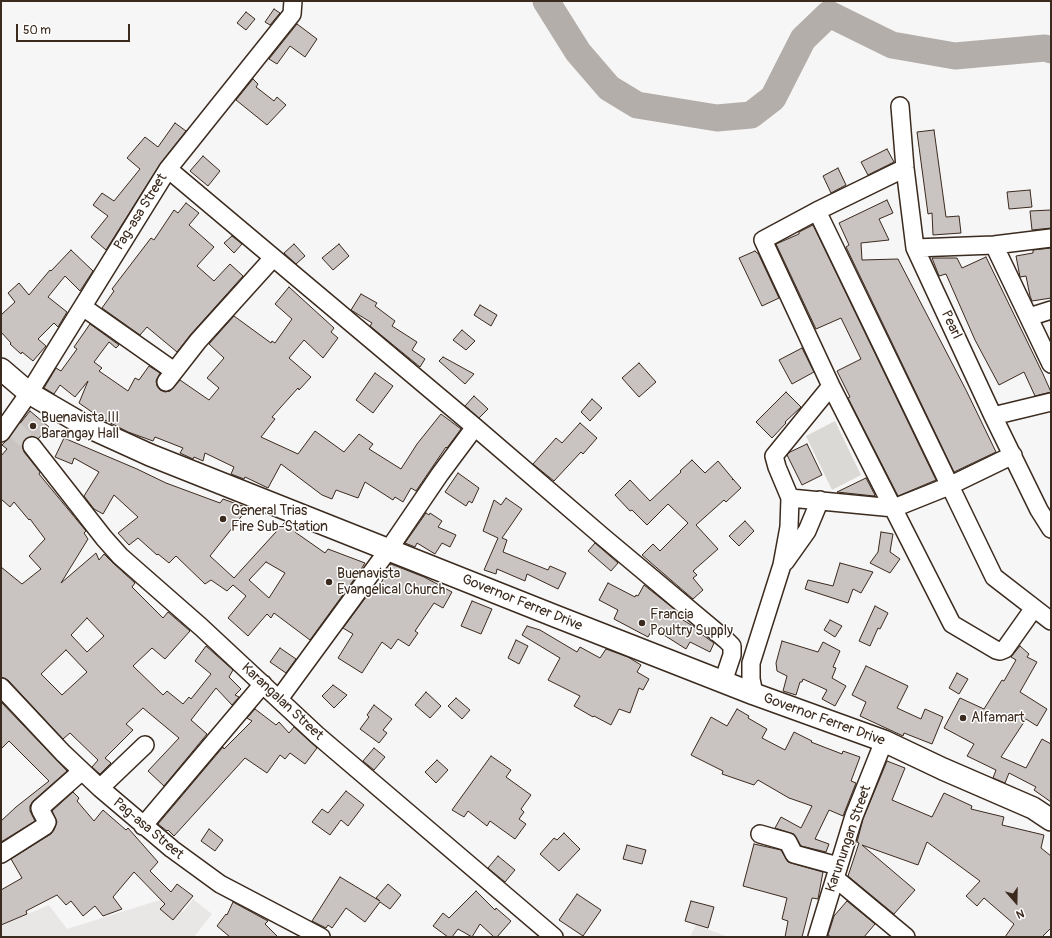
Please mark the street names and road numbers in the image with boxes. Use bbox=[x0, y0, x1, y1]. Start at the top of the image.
street label: Pag-asa Street bbox=[111, 171, 171, 253]
street label: Pearl bbox=[937, 308, 965, 342]
street label: Governor Ferrer Drive bbox=[459, 571, 585, 635]
street label: Karangalan Street bbox=[238, 660, 326, 744]
street label: Governor Ferrer Drive bbox=[761, 690, 887, 750]
street label: Karunungan Street bbox=[823, 783, 875, 895]
street label: Pag-asa Street bbox=[109, 795, 187, 863]

